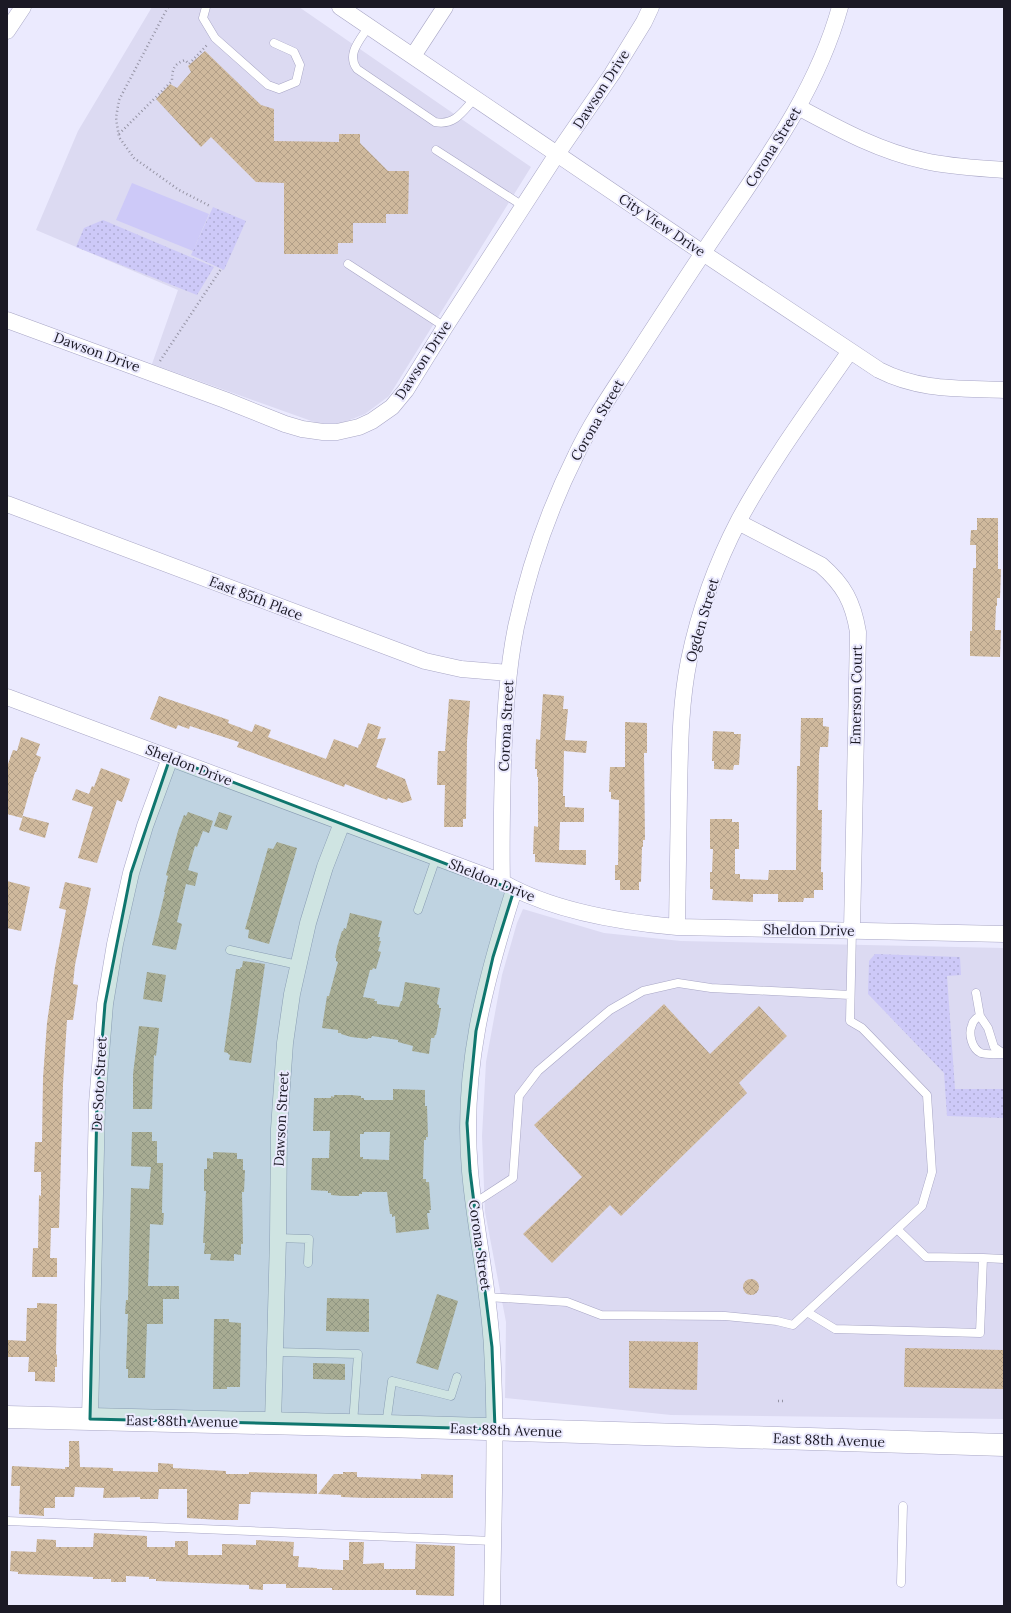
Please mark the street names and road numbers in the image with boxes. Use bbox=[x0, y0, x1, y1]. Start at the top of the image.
street label: Dawson Drive bbox=[569, 46, 633, 132]
street label: Corona Street bbox=[741, 103, 805, 190]
street label: City View Drive bbox=[615, 189, 709, 261]
street label: Dawson Drive bbox=[391, 317, 455, 403]
street label: Dawson Drive bbox=[51, 328, 143, 376]
street label: Corona Street bbox=[566, 375, 628, 464]
street label: East 85th Place bbox=[207, 572, 306, 624]
street label: Ogden Street bbox=[681, 575, 723, 664]
street label: Emerson Court bbox=[846, 644, 866, 745]
street label: Corona Street bbox=[495, 679, 517, 772]
street label: Sheldon Drive bbox=[143, 740, 235, 790]
street label: Sheldon Drive bbox=[446, 855, 538, 906]
street label: Sheldon Drive bbox=[763, 920, 855, 940]
street label: De Soto Street bbox=[88, 1036, 110, 1132]
street label: Dawson Street bbox=[270, 1070, 293, 1167]
street label: Corona Street bbox=[465, 1199, 495, 1292]
street label: East 88th Avenue bbox=[126, 1411, 239, 1431]
street label: East 88th Avenue bbox=[450, 1419, 563, 1441]
street label: East 88th Avenue bbox=[773, 1429, 886, 1451]

